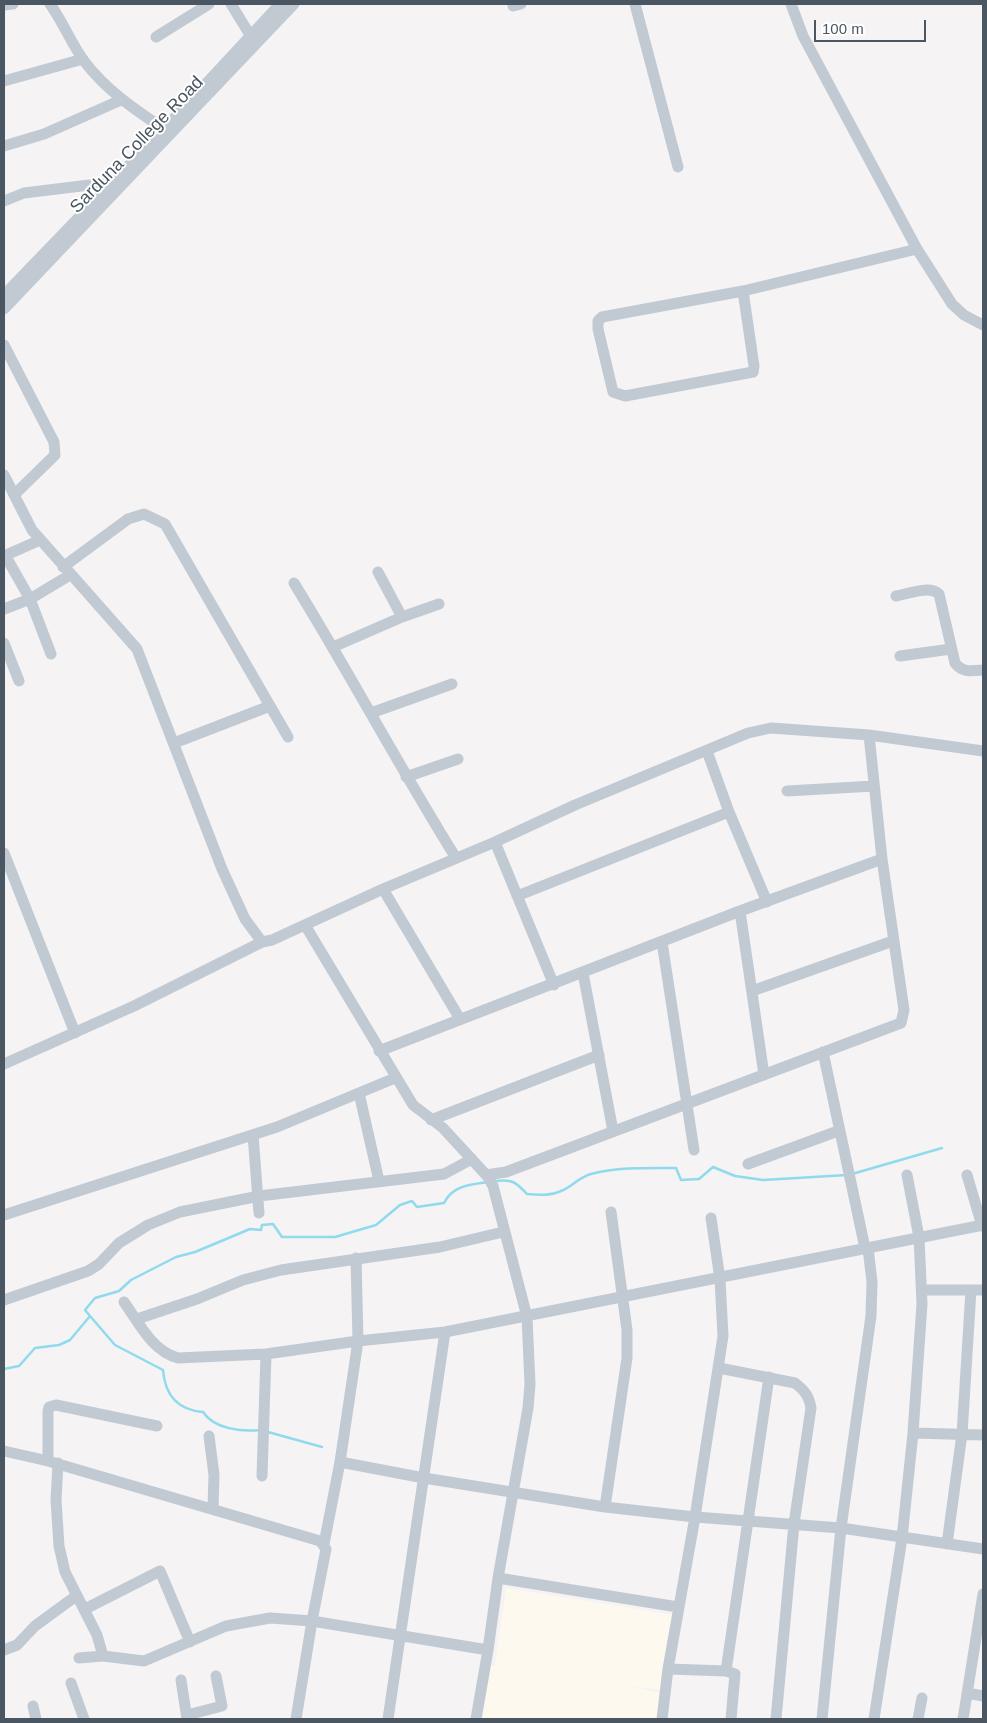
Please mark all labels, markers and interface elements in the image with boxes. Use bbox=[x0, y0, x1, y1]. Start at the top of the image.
scale bar bbox=[817, 10, 930, 42]
text: 100 m bbox=[822, 20, 864, 37]
street label: Sarduna College Road bbox=[66, 72, 208, 218]

